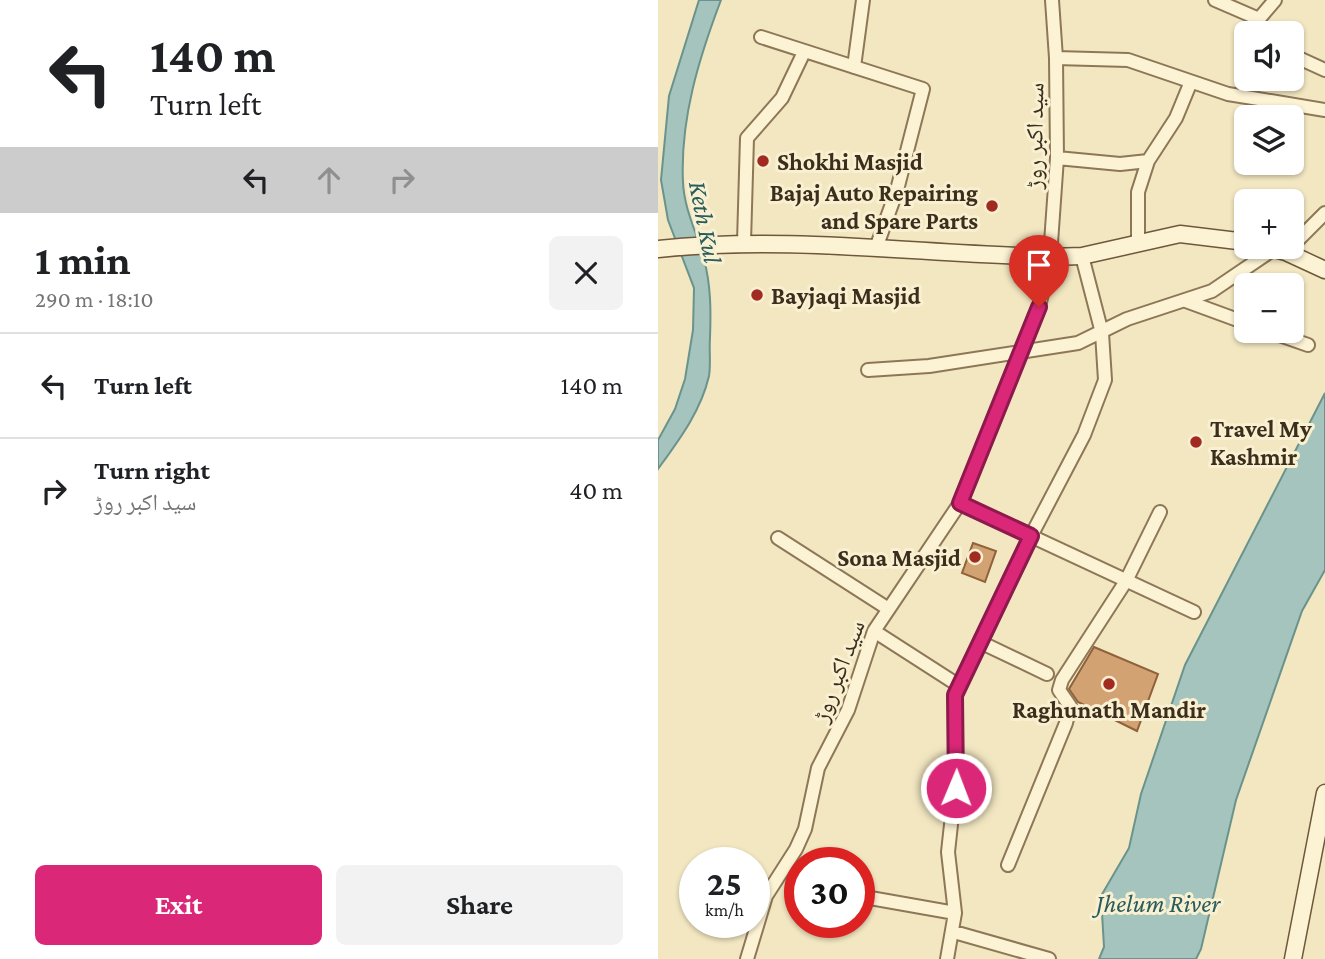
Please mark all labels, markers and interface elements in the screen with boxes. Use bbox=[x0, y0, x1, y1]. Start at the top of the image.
map controls bbox=[1234, 21, 1304, 343]
button: sound bbox=[1234, 21, 1304, 91]
icon: left bbox=[35, 28, 126, 119]
text: 140 m bbox=[150, 28, 275, 83]
street label: سید اکبر روڑ bbox=[1020, 82, 1049, 191]
text: Turn left bbox=[150, 86, 261, 122]
button: layers bbox=[1234, 105, 1304, 175]
place label: Shokhi Masjid bbox=[777, 148, 923, 176]
marker: Shokhi Masjid bbox=[755, 153, 771, 169]
icon: left bbox=[237, 161, 275, 199]
icon: ahead bbox=[310, 161, 348, 199]
icon: right bbox=[383, 161, 421, 199]
water label: Keth Kul bbox=[683, 178, 727, 266]
place label: Bajaj Auto Repairing and Spare Parts bbox=[770, 179, 978, 234]
button: + bbox=[1234, 189, 1304, 259]
marker: Bajaj Auto Repairing and Spare Parts bbox=[984, 198, 1000, 214]
pin bbox=[1009, 235, 1069, 307]
text: 1 min bbox=[35, 236, 131, 283]
button: close bbox=[549, 236, 623, 310]
icon: arrive bbox=[1020, 246, 1058, 284]
button: − bbox=[1234, 273, 1304, 343]
place label: Bayjaqi Masjid bbox=[771, 282, 921, 310]
text: 290 m · 18:10 bbox=[35, 286, 154, 312]
marker: Bayjaqi Masjid bbox=[749, 287, 765, 303]
icon: left bbox=[35, 367, 73, 405]
text: Turn left bbox=[94, 371, 192, 400]
text: 140 m bbox=[561, 371, 623, 400]
place label: Travel My Kashmir bbox=[1210, 415, 1312, 470]
marker: Travel My Kashmir bbox=[1188, 434, 1204, 450]
text: Turn right bbox=[94, 456, 210, 485]
icon: right bbox=[35, 472, 73, 510]
text: 40 m bbox=[569, 476, 623, 505]
text: سید اکبر روڑ bbox=[94, 489, 197, 515]
place label: Sona Masjid bbox=[837, 544, 961, 572]
marker: Sona Masjid bbox=[967, 549, 983, 565]
street label: سید اکبر روڑ bbox=[806, 616, 870, 727]
marker: Raghunath Mandir bbox=[1101, 676, 1117, 692]
place label: Raghunath Mandir bbox=[1012, 696, 1206, 723]
position arrow bbox=[919, 751, 993, 825]
speed limit sign: 30 bbox=[784, 847, 875, 938]
text: 25 bbox=[707, 864, 742, 903]
button: Exit bbox=[35, 865, 322, 945]
button: Share bbox=[336, 865, 623, 945]
water label: Jhelum River bbox=[1092, 889, 1221, 918]
text: km/h bbox=[705, 900, 744, 920]

